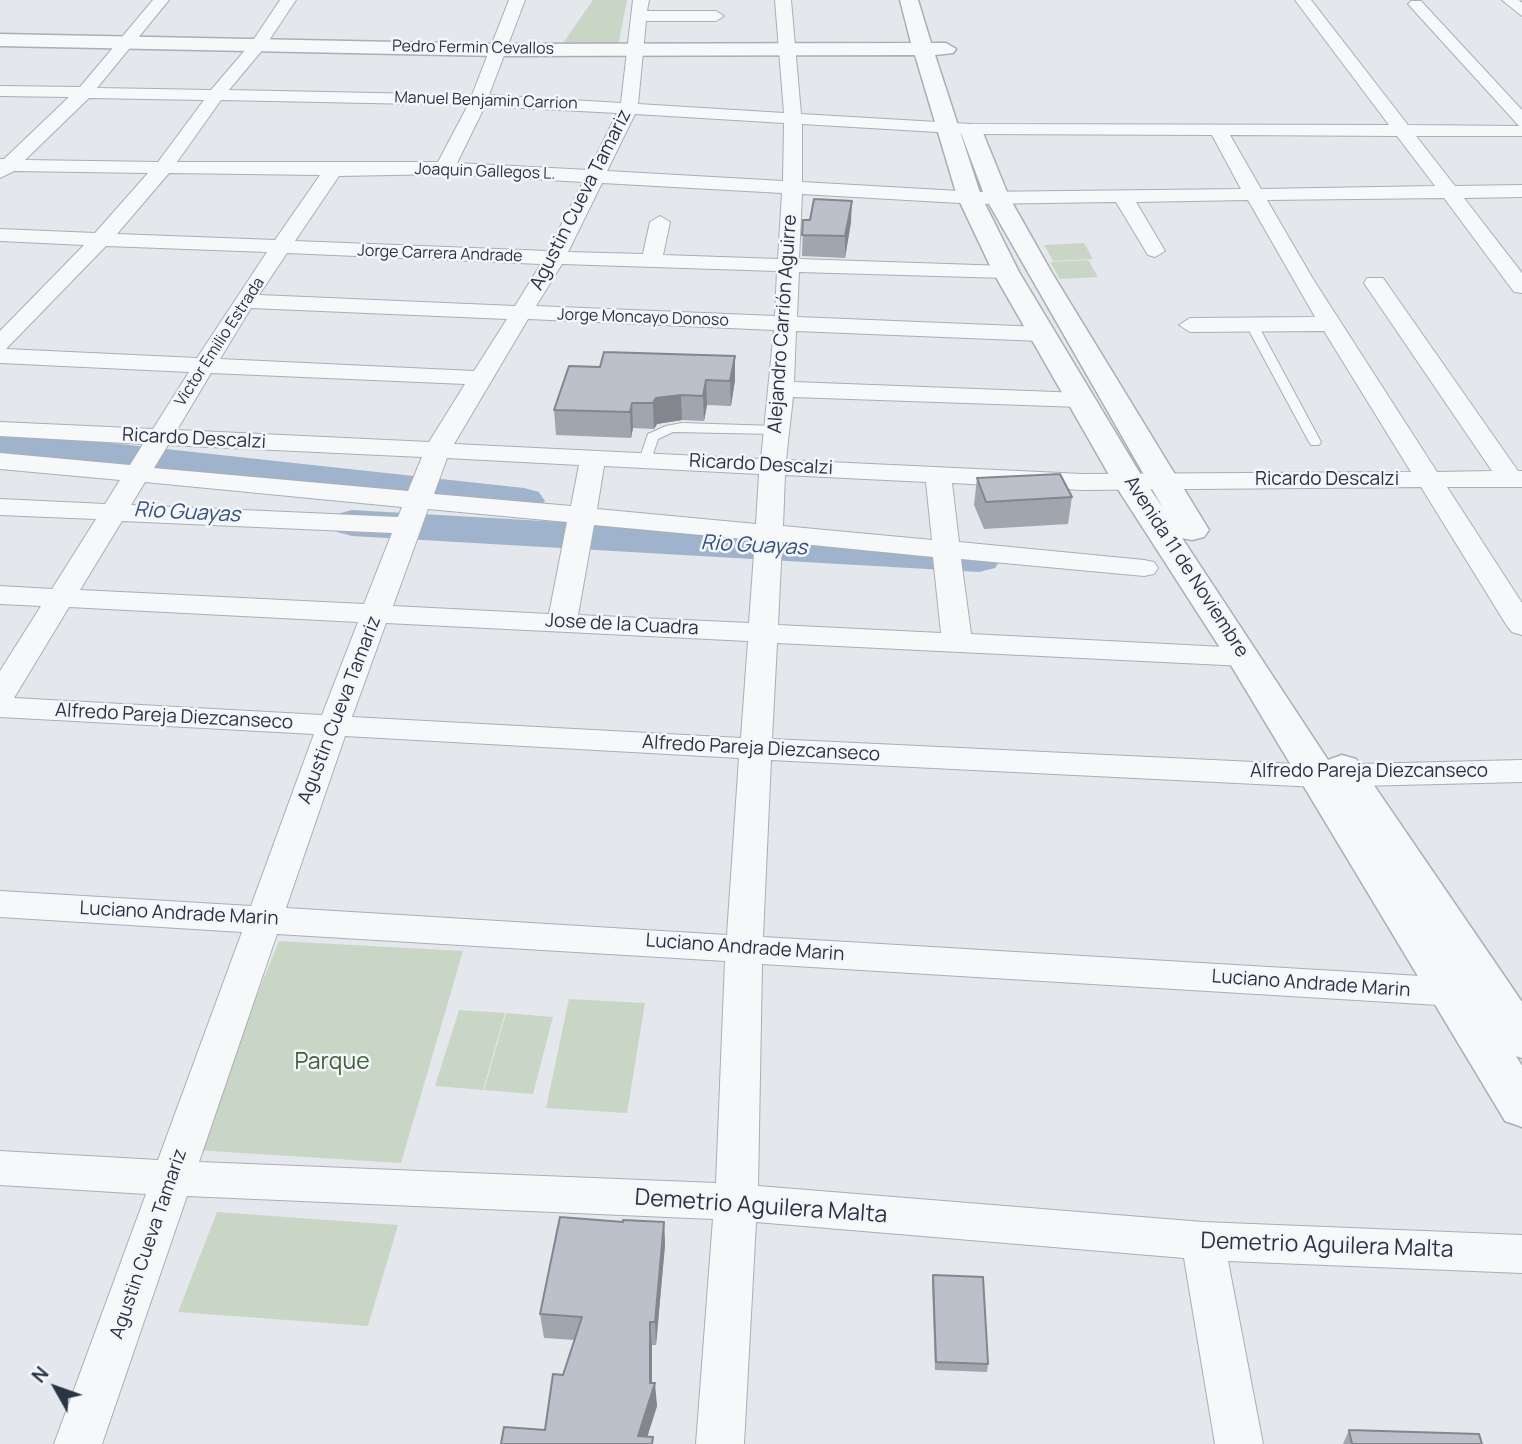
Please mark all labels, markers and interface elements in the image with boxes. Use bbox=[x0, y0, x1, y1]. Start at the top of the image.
street label: Pedro Fermin Cevallos bbox=[392, 37, 554, 59]
street label: Manuel Benjamin Carrion bbox=[394, 88, 578, 114]
street label: Agustin Cueva Tamariz bbox=[526, 106, 636, 294]
street label: Joaquin Gallegos L. bbox=[414, 160, 556, 184]
street label: Alejandro Carrión Aguirre bbox=[764, 214, 802, 434]
street label: Jorge Carrera Andrade bbox=[357, 242, 523, 266]
street label: Victor Emilio Estrada bbox=[171, 274, 269, 410]
street label: Jorge Moncayo Donoso bbox=[557, 305, 729, 331]
street label: Ricardo Descalzi bbox=[121, 424, 267, 454]
street label: Ricardo Descalzi bbox=[688, 450, 834, 480]
street label: Ricardo Descalzi bbox=[1255, 469, 1399, 491]
street label: Avenida 11 de Noviembre bbox=[1119, 472, 1253, 662]
water label: Rio Guayas bbox=[133, 498, 241, 528]
water label: Rio Guayas bbox=[700, 531, 808, 561]
street label: Jose de la Cuadra bbox=[545, 610, 699, 640]
street label: Agustin Cueva Tamariz bbox=[294, 613, 386, 807]
street label: Alfredo Pareja Diezcanseco bbox=[54, 699, 294, 735]
street label: Alfredo Pareja Diezcanseco bbox=[641, 731, 881, 767]
street label: Alfredo Pareja Diezcanseco bbox=[1250, 761, 1488, 783]
street label: Luciano Andrade Marin bbox=[79, 897, 279, 931]
street label: Luciano Andrade Marin bbox=[645, 930, 845, 966]
street label: Luciano Andrade Marin bbox=[1211, 966, 1411, 1002]
park label: Parque bbox=[294, 1049, 370, 1077]
street label: Agustin Cueva Tamariz bbox=[106, 1146, 192, 1342]
street label: Demetrio Aguilera Malta bbox=[634, 1184, 888, 1230]
street label: Demetrio Aguilera Malta bbox=[1200, 1228, 1454, 1264]
north arrow bbox=[21, 1353, 91, 1423]
text: N bbox=[26, 1361, 54, 1388]

